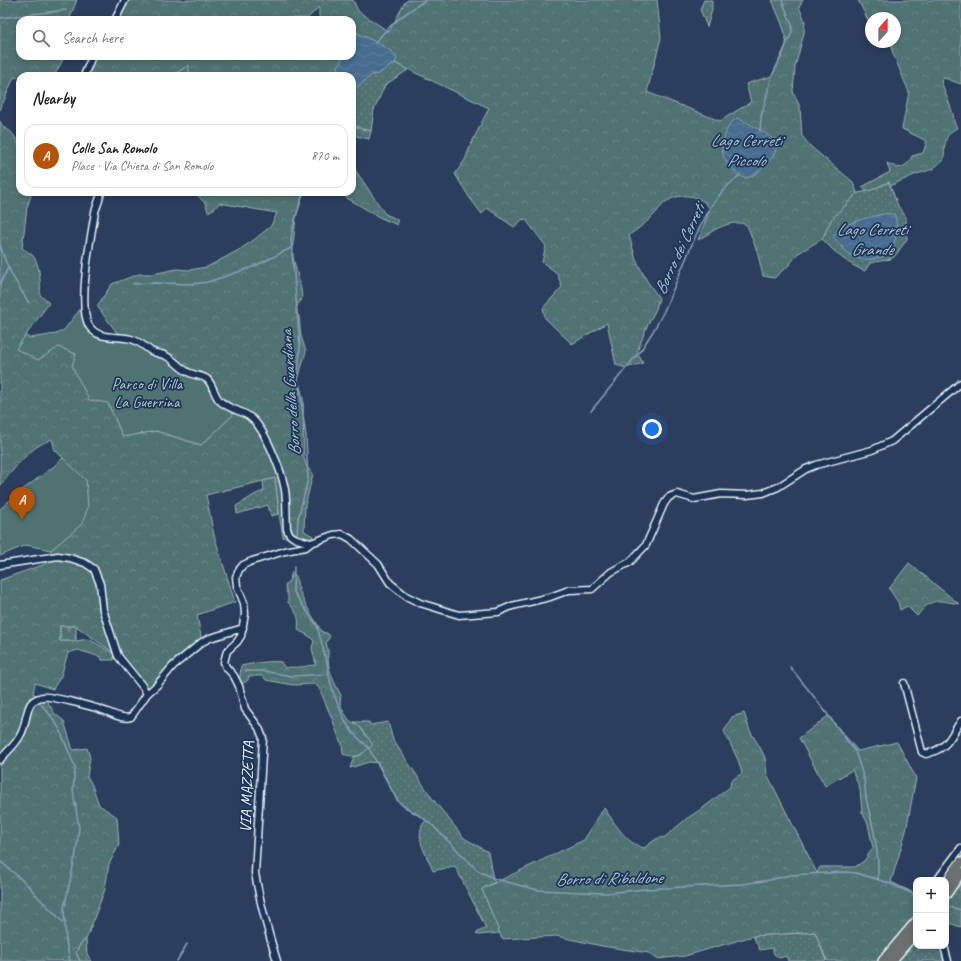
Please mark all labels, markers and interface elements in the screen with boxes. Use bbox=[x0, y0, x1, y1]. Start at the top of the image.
north arrow bbox=[865, 12, 901, 48]
search box bbox=[16, 16, 356, 60]
icon: search bbox=[30, 27, 52, 49]
text: Search here bbox=[62, 29, 123, 48]
text: Nearby bbox=[32, 88, 75, 109]
water label: Lago Cerreti Piccolo bbox=[710, 130, 785, 171]
text: Colle San Romolo bbox=[71, 139, 157, 158]
text: A bbox=[43, 148, 49, 164]
text: 870 m bbox=[311, 148, 339, 164]
text: Place · Via Chiesa di San Romolo bbox=[71, 158, 213, 174]
water label: Borro dei Cerreti bbox=[649, 197, 711, 298]
water label: Lago Cerreti Grande bbox=[836, 219, 911, 260]
water label: Borro della Guardiana bbox=[276, 328, 305, 456]
park label: Parco di Villa La Guerrina bbox=[112, 374, 184, 412]
your location bbox=[642, 419, 662, 439]
pin: A bbox=[9, 487, 35, 520]
street label: VIA MAZZETTA bbox=[235, 740, 259, 833]
water label: Borro di Ribaldone bbox=[556, 867, 665, 890]
map controls bbox=[913, 877, 949, 949]
button: + bbox=[913, 877, 949, 913]
button: − bbox=[913, 913, 949, 949]

